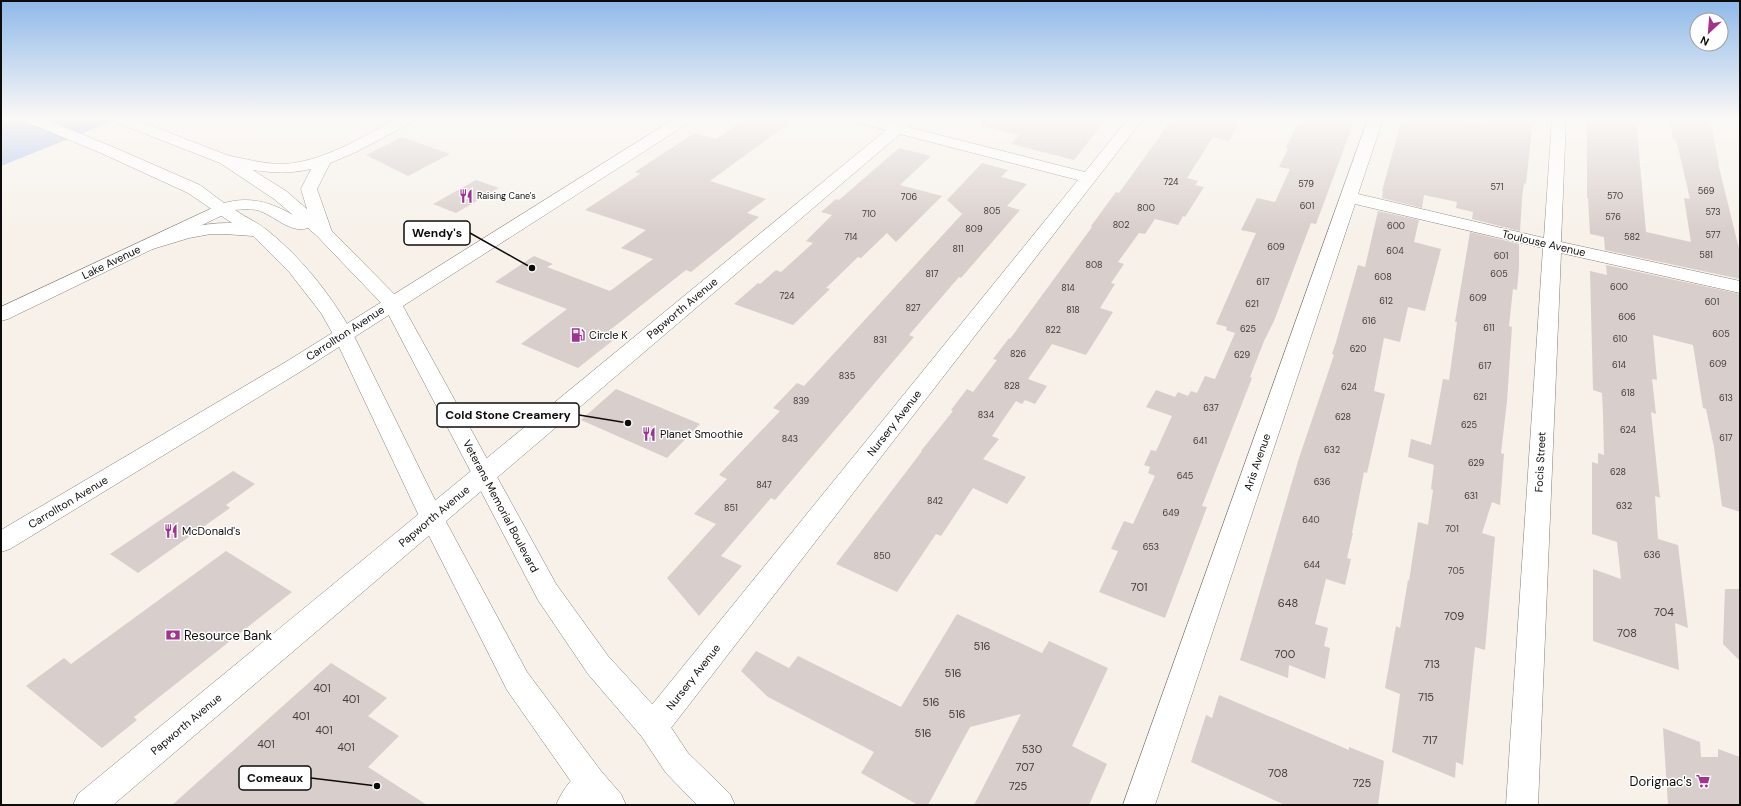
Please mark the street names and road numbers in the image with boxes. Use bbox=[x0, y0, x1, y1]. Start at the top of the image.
street label: Toulouse Avenue bbox=[1501, 227, 1587, 259]
street label: Lake Avenue bbox=[79, 242, 143, 282]
street label: Papworth Avenue bbox=[644, 274, 720, 342]
street label: Carrollton Avenue bbox=[303, 302, 387, 364]
street label: Nursery Avenue bbox=[864, 387, 924, 459]
street label: Aris Avenue bbox=[1241, 431, 1273, 493]
street label: Focis Street bbox=[1531, 431, 1549, 493]
street label: Veterans Memorial Boulevard bbox=[460, 437, 542, 575]
street label: Carrollton Avenue bbox=[26, 473, 110, 531]
street label: Papworth Avenue bbox=[396, 482, 472, 550]
street label: Nursery Avenue bbox=[663, 641, 723, 713]
street label: Papworth Avenue bbox=[148, 690, 224, 758]

